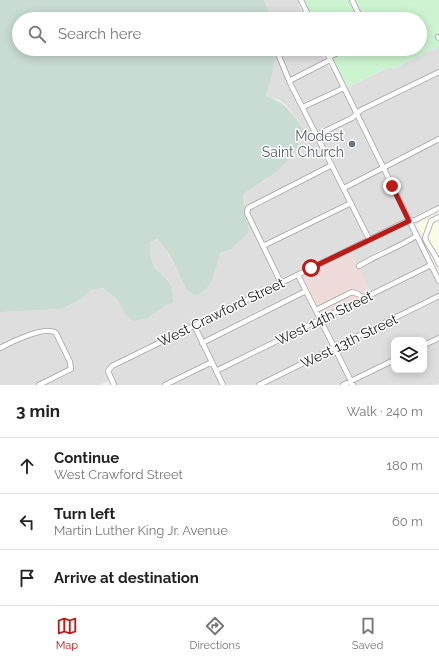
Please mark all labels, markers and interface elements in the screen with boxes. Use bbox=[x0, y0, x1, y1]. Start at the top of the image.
search box bbox=[12, 12, 427, 56]
icon: search bbox=[26, 23, 48, 45]
text: Search here bbox=[58, 25, 141, 43]
place label: Modest Saint Church bbox=[262, 128, 344, 160]
marker: Modest Saint Church bbox=[347, 139, 357, 149]
route end bbox=[383, 177, 401, 195]
route start bbox=[302, 259, 320, 277]
street label: West Crawford Street bbox=[155, 274, 287, 350]
street label: West 14th Street bbox=[273, 287, 375, 348]
street label: West 13th Street bbox=[298, 311, 400, 371]
map controls bbox=[391, 337, 427, 373]
button: layers bbox=[391, 337, 427, 373]
text: 3 min bbox=[16, 401, 60, 421]
text: Walk · 240 m bbox=[346, 404, 423, 419]
text: Continue bbox=[54, 449, 119, 467]
icon: ahead bbox=[16, 455, 38, 477]
text: 180 m bbox=[387, 458, 423, 473]
text: West Crawford Street bbox=[54, 467, 183, 482]
text: Turn left bbox=[54, 505, 115, 523]
icon: left bbox=[16, 511, 38, 533]
text: 60 m bbox=[392, 514, 423, 529]
text: Martin Luther King Jr. Avenue bbox=[54, 523, 228, 538]
icon: arrive bbox=[16, 567, 38, 589]
text: Arrive at destination bbox=[54, 569, 199, 587]
tab: Map bbox=[56, 615, 78, 652]
tab: Directions bbox=[190, 615, 240, 652]
tab: Saved bbox=[352, 615, 383, 652]

